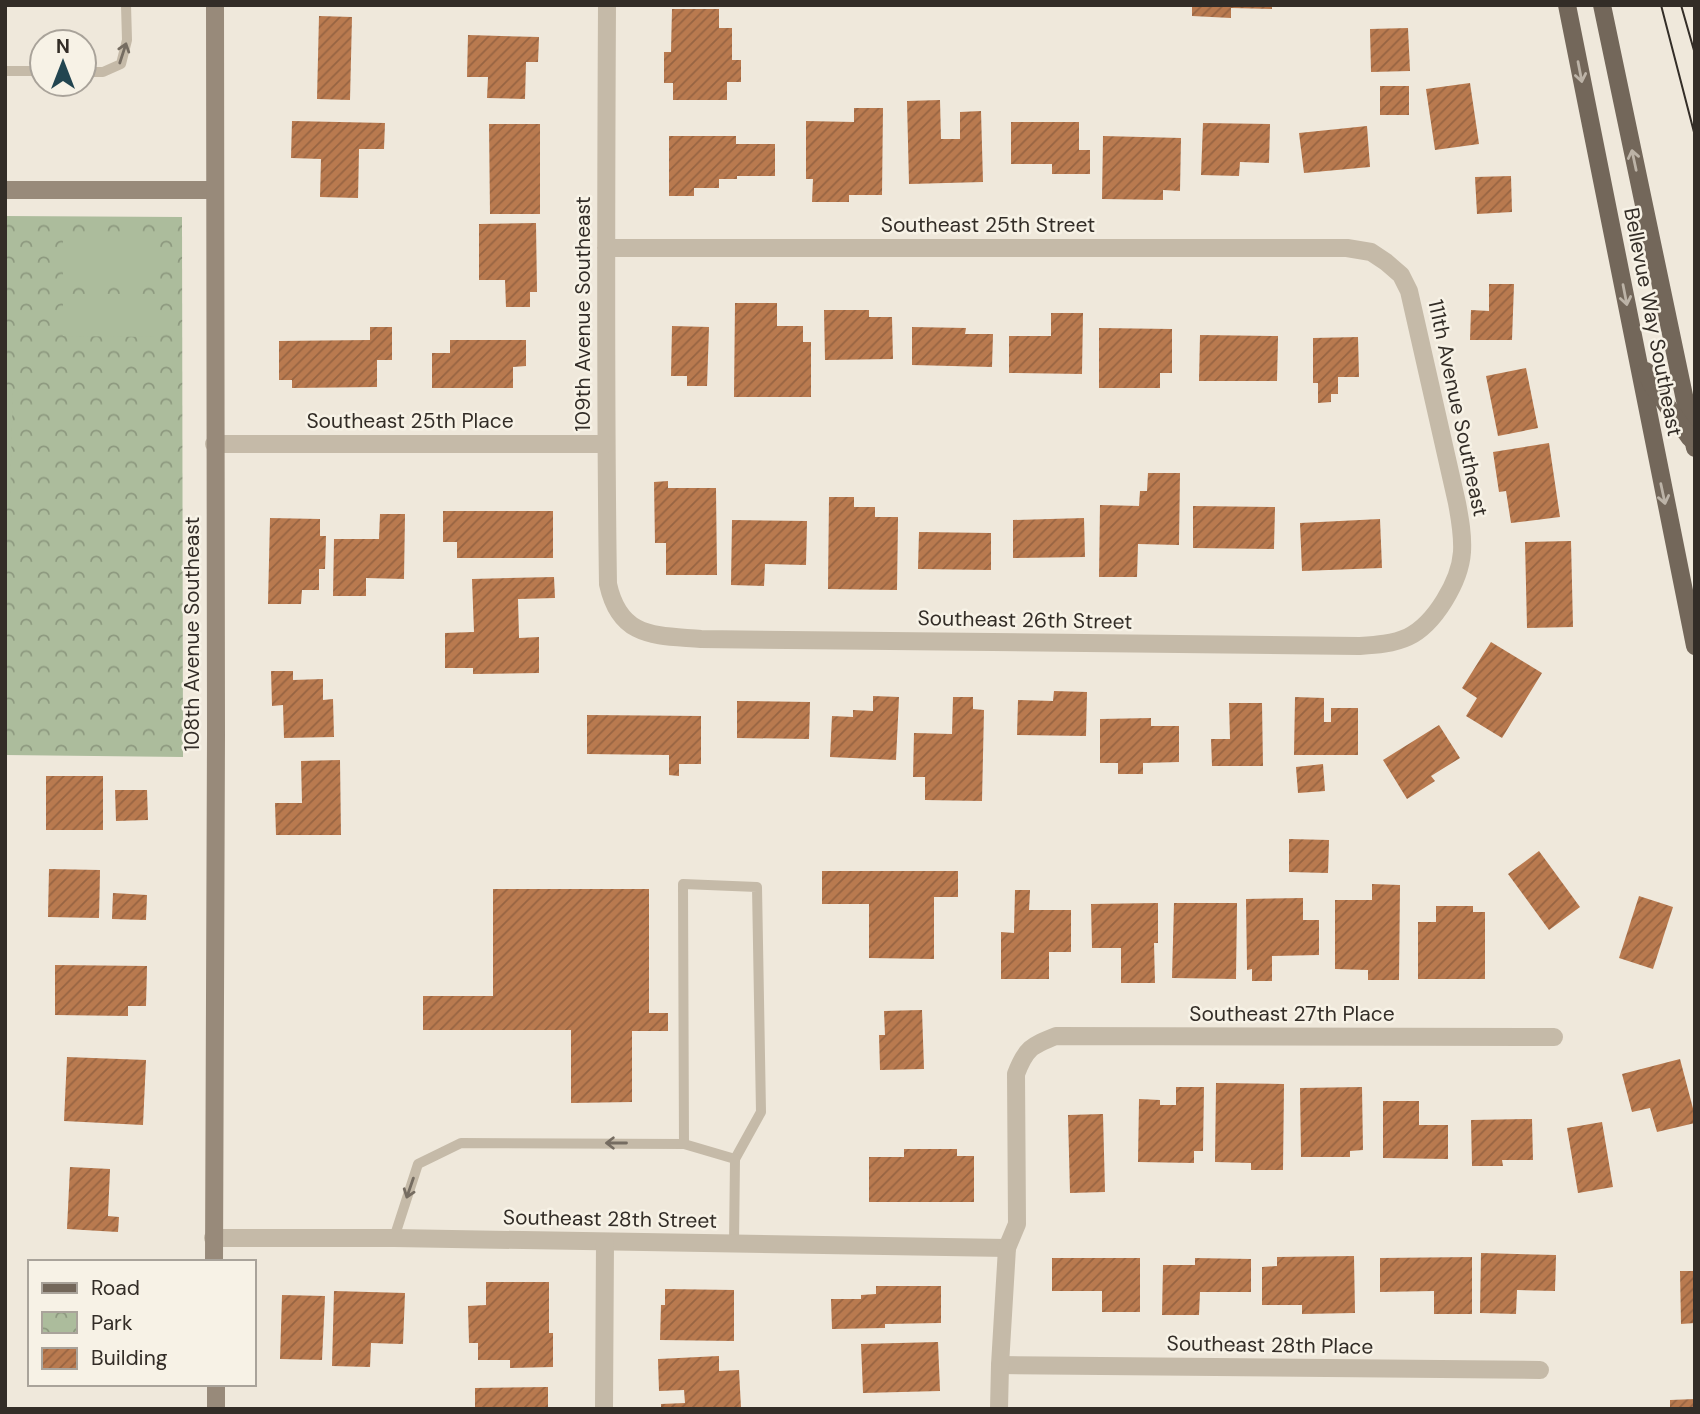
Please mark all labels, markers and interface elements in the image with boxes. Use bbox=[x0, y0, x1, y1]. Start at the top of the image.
north arrow bbox=[28, 28, 98, 98]
text: N bbox=[56, 34, 70, 59]
one-way arrow bbox=[118, 43, 130, 65]
one-way arrow bbox=[1574, 60, 1588, 83]
one-way arrow bbox=[1627, 149, 1641, 172]
street label: 109th Avenue Southeast bbox=[569, 196, 597, 432]
street label: Bellevue Way Southeast bbox=[1617, 205, 1689, 439]
street label: Southeast 25th Street bbox=[881, 211, 1095, 239]
one-way arrow bbox=[1619, 283, 1633, 306]
street label: 111th Avenue Southeast bbox=[1421, 297, 1495, 519]
street label: Southeast 25th Place bbox=[306, 407, 514, 435]
one-way arrow bbox=[1657, 482, 1671, 505]
street label: 108th Avenue Southeast bbox=[178, 516, 206, 752]
street label: Southeast 26th Street bbox=[917, 604, 1133, 636]
street label: Southeast 27th Place bbox=[1189, 1000, 1395, 1028]
one-way arrow bbox=[605, 1136, 628, 1150]
one-way arrow bbox=[403, 1177, 416, 1199]
street label: Southeast 28th Street bbox=[503, 1203, 717, 1235]
legend bbox=[28, 1260, 256, 1386]
text: Road bbox=[91, 1274, 140, 1302]
text: Park bbox=[91, 1309, 133, 1337]
street label: Southeast 28th Place bbox=[1166, 1329, 1374, 1361]
text: Building bbox=[91, 1344, 168, 1372]

